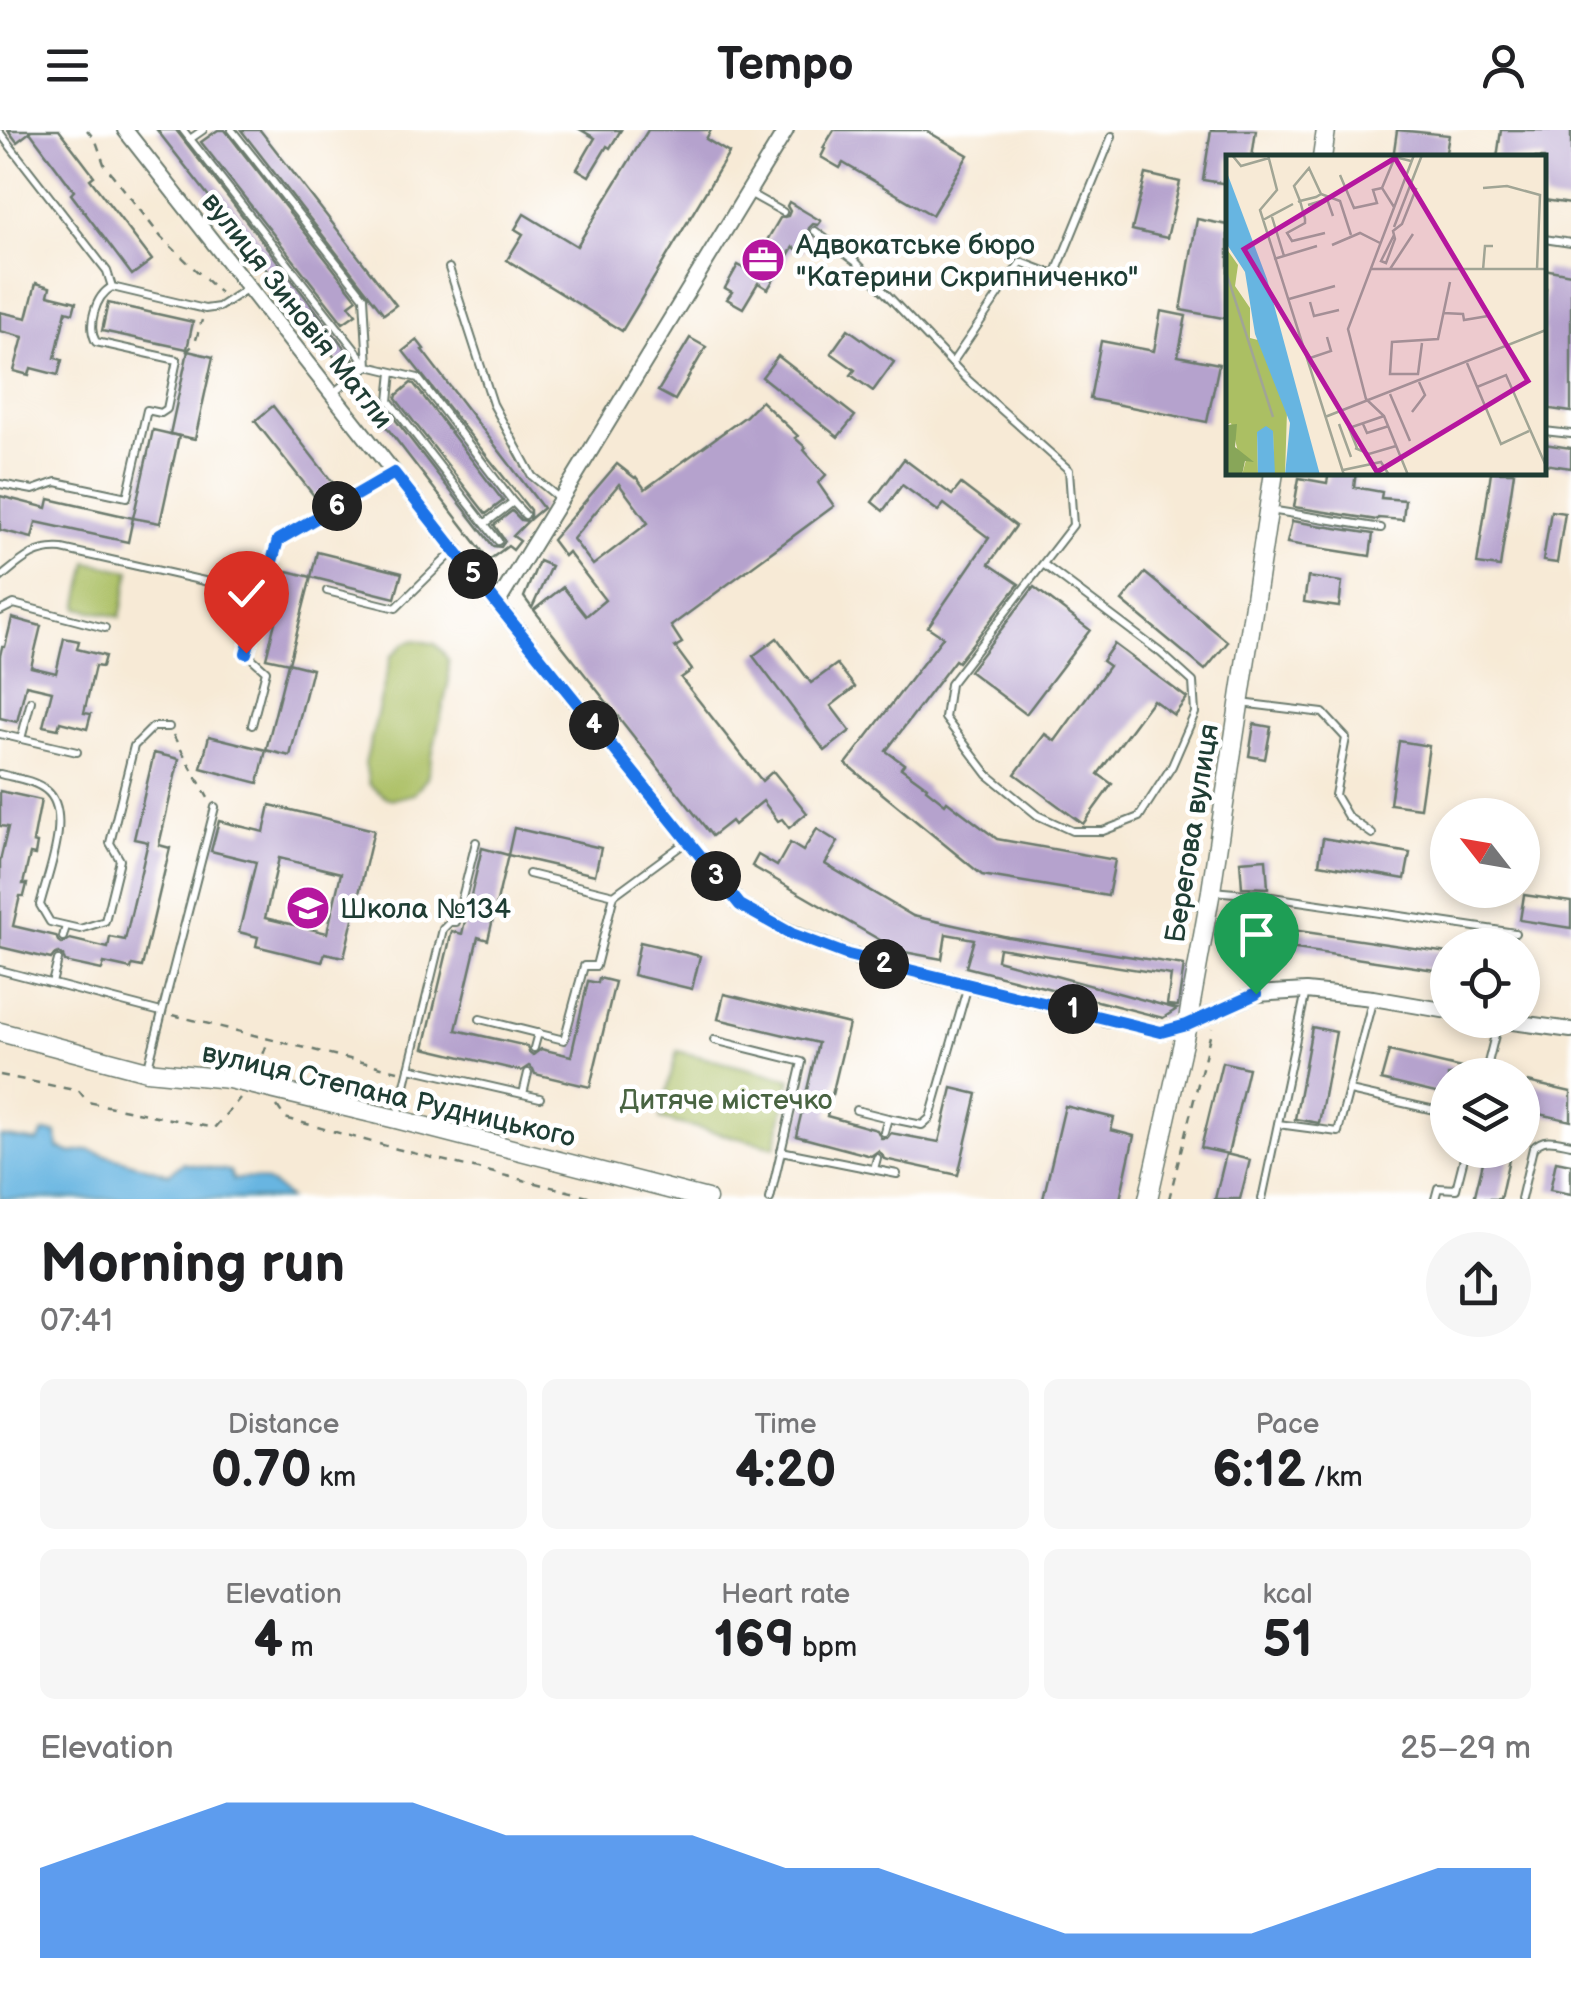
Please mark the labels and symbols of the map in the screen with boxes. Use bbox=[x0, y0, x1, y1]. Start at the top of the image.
inset map bbox=[1226, 155, 1546, 475]
street label: вулиця Зиновія Матли bbox=[194, 186, 399, 435]
place label: Адвокатське бюро "Катерини Скрипниченко" bbox=[795, 229, 1138, 294]
office icon: Адвокатське бюро "Катерини Скрипниченко" bbox=[740, 237, 786, 283]
pin: 6 bbox=[312, 481, 362, 531]
pin: 5 bbox=[448, 549, 498, 599]
pin bbox=[204, 551, 289, 654]
pin: 4 bbox=[569, 700, 619, 750]
street label: Берегова вулиця bbox=[1159, 721, 1226, 945]
north arrow bbox=[1430, 798, 1540, 908]
pin: 3 bbox=[691, 851, 741, 901]
school or university icon: Школа №134 bbox=[285, 885, 331, 931]
pin bbox=[1214, 892, 1299, 995]
place label: Школа №134 bbox=[340, 893, 511, 926]
pin: 2 bbox=[859, 939, 909, 989]
pin: 1 bbox=[1048, 984, 1098, 1034]
street label: вулиця Степана Рудницького bbox=[199, 1036, 579, 1155]
park label: Дитяче містечко bbox=[620, 1084, 832, 1117]

